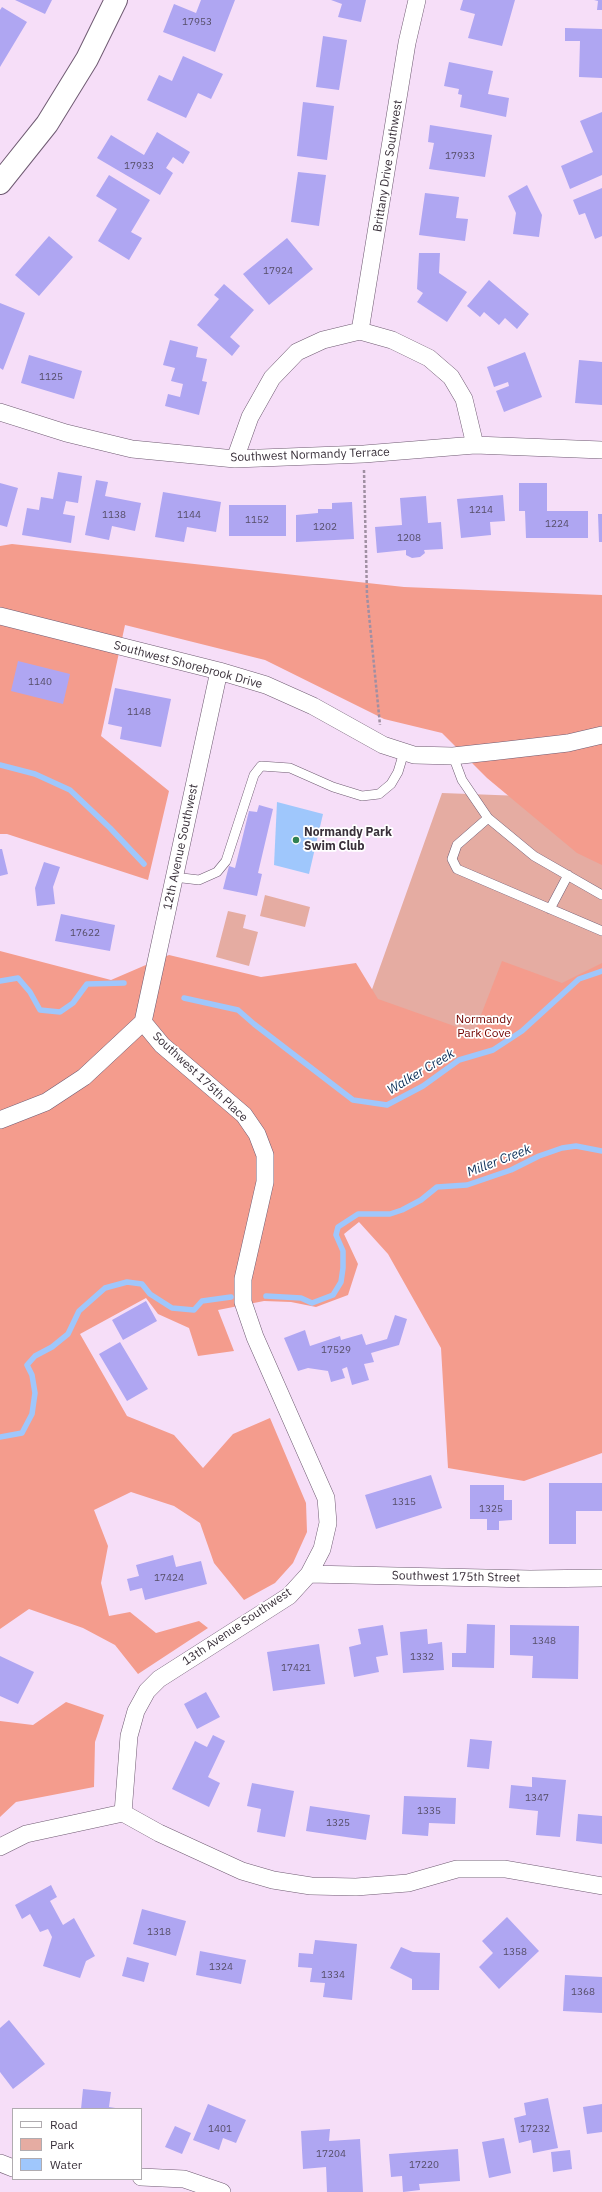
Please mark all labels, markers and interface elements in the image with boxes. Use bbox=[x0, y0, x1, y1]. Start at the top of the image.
house number: 17953 bbox=[182, 16, 212, 28]
street label: Brittany Drive Southwest bbox=[370, 99, 406, 233]
house number: 17933 bbox=[445, 150, 475, 162]
house number: 17933 bbox=[124, 160, 154, 172]
house number: 17924 bbox=[263, 265, 293, 277]
house number: 1125 bbox=[39, 371, 63, 383]
street label: Southwest Normandy Terrace bbox=[230, 445, 390, 465]
house number: 1214 bbox=[469, 504, 493, 516]
house number: 1138 bbox=[102, 509, 126, 521]
house number: 1144 bbox=[177, 509, 201, 521]
house number: 1152 bbox=[245, 514, 269, 526]
house number: 1224 bbox=[545, 518, 569, 530]
house number: 1202 bbox=[313, 521, 337, 533]
house number: 1208 bbox=[397, 532, 421, 544]
street label: Southwest Shorebrook Drive bbox=[112, 638, 264, 692]
house number: 1140 bbox=[28, 676, 52, 688]
house number: 1148 bbox=[127, 706, 151, 718]
street label: 12th Avenue Southwest bbox=[161, 783, 201, 911]
place label: Normandy Park Swim Club bbox=[304, 826, 392, 854]
marker: Normandy Park Swim Club bbox=[291, 835, 301, 845]
house number: 17622 bbox=[70, 927, 100, 939]
park label: Normandy Park Cove bbox=[456, 1013, 512, 1041]
street label: Southwest 175th Place bbox=[149, 1029, 251, 1125]
water label: Walker Creek bbox=[385, 1046, 457, 1098]
water label: Miller Creek bbox=[465, 1142, 533, 1180]
house number: 17529 bbox=[321, 1344, 351, 1356]
house number: 1315 bbox=[392, 1496, 416, 1508]
house number: 1325 bbox=[479, 1503, 503, 1515]
street label: Southwest 175th Street bbox=[392, 1569, 520, 1585]
house number: 17424 bbox=[154, 1572, 184, 1584]
street label: 13th Avenue Southwest bbox=[180, 1585, 294, 1669]
house number: 1348 bbox=[532, 1635, 556, 1647]
house number: 1332 bbox=[410, 1651, 434, 1663]
house number: 17421 bbox=[281, 1662, 311, 1674]
house number: 1347 bbox=[525, 1792, 549, 1804]
house number: 1335 bbox=[417, 1805, 441, 1817]
house number: 1325 bbox=[326, 1817, 350, 1829]
house number: 1318 bbox=[147, 1926, 171, 1938]
house number: 1358 bbox=[503, 1946, 527, 1958]
house number: 1324 bbox=[209, 1961, 233, 1973]
house number: 1334 bbox=[321, 1969, 345, 1981]
house number: 1368 bbox=[571, 1986, 595, 1998]
legend bbox=[12, 2108, 142, 2180]
text: Road bbox=[50, 2117, 78, 2132]
house number: 1401 bbox=[208, 2123, 232, 2135]
house number: 17232 bbox=[520, 2123, 550, 2135]
text: Park bbox=[50, 2137, 74, 2152]
house number: 17204 bbox=[316, 2148, 346, 2160]
text: Water bbox=[50, 2157, 82, 2172]
house number: 17220 bbox=[409, 2159, 439, 2171]

